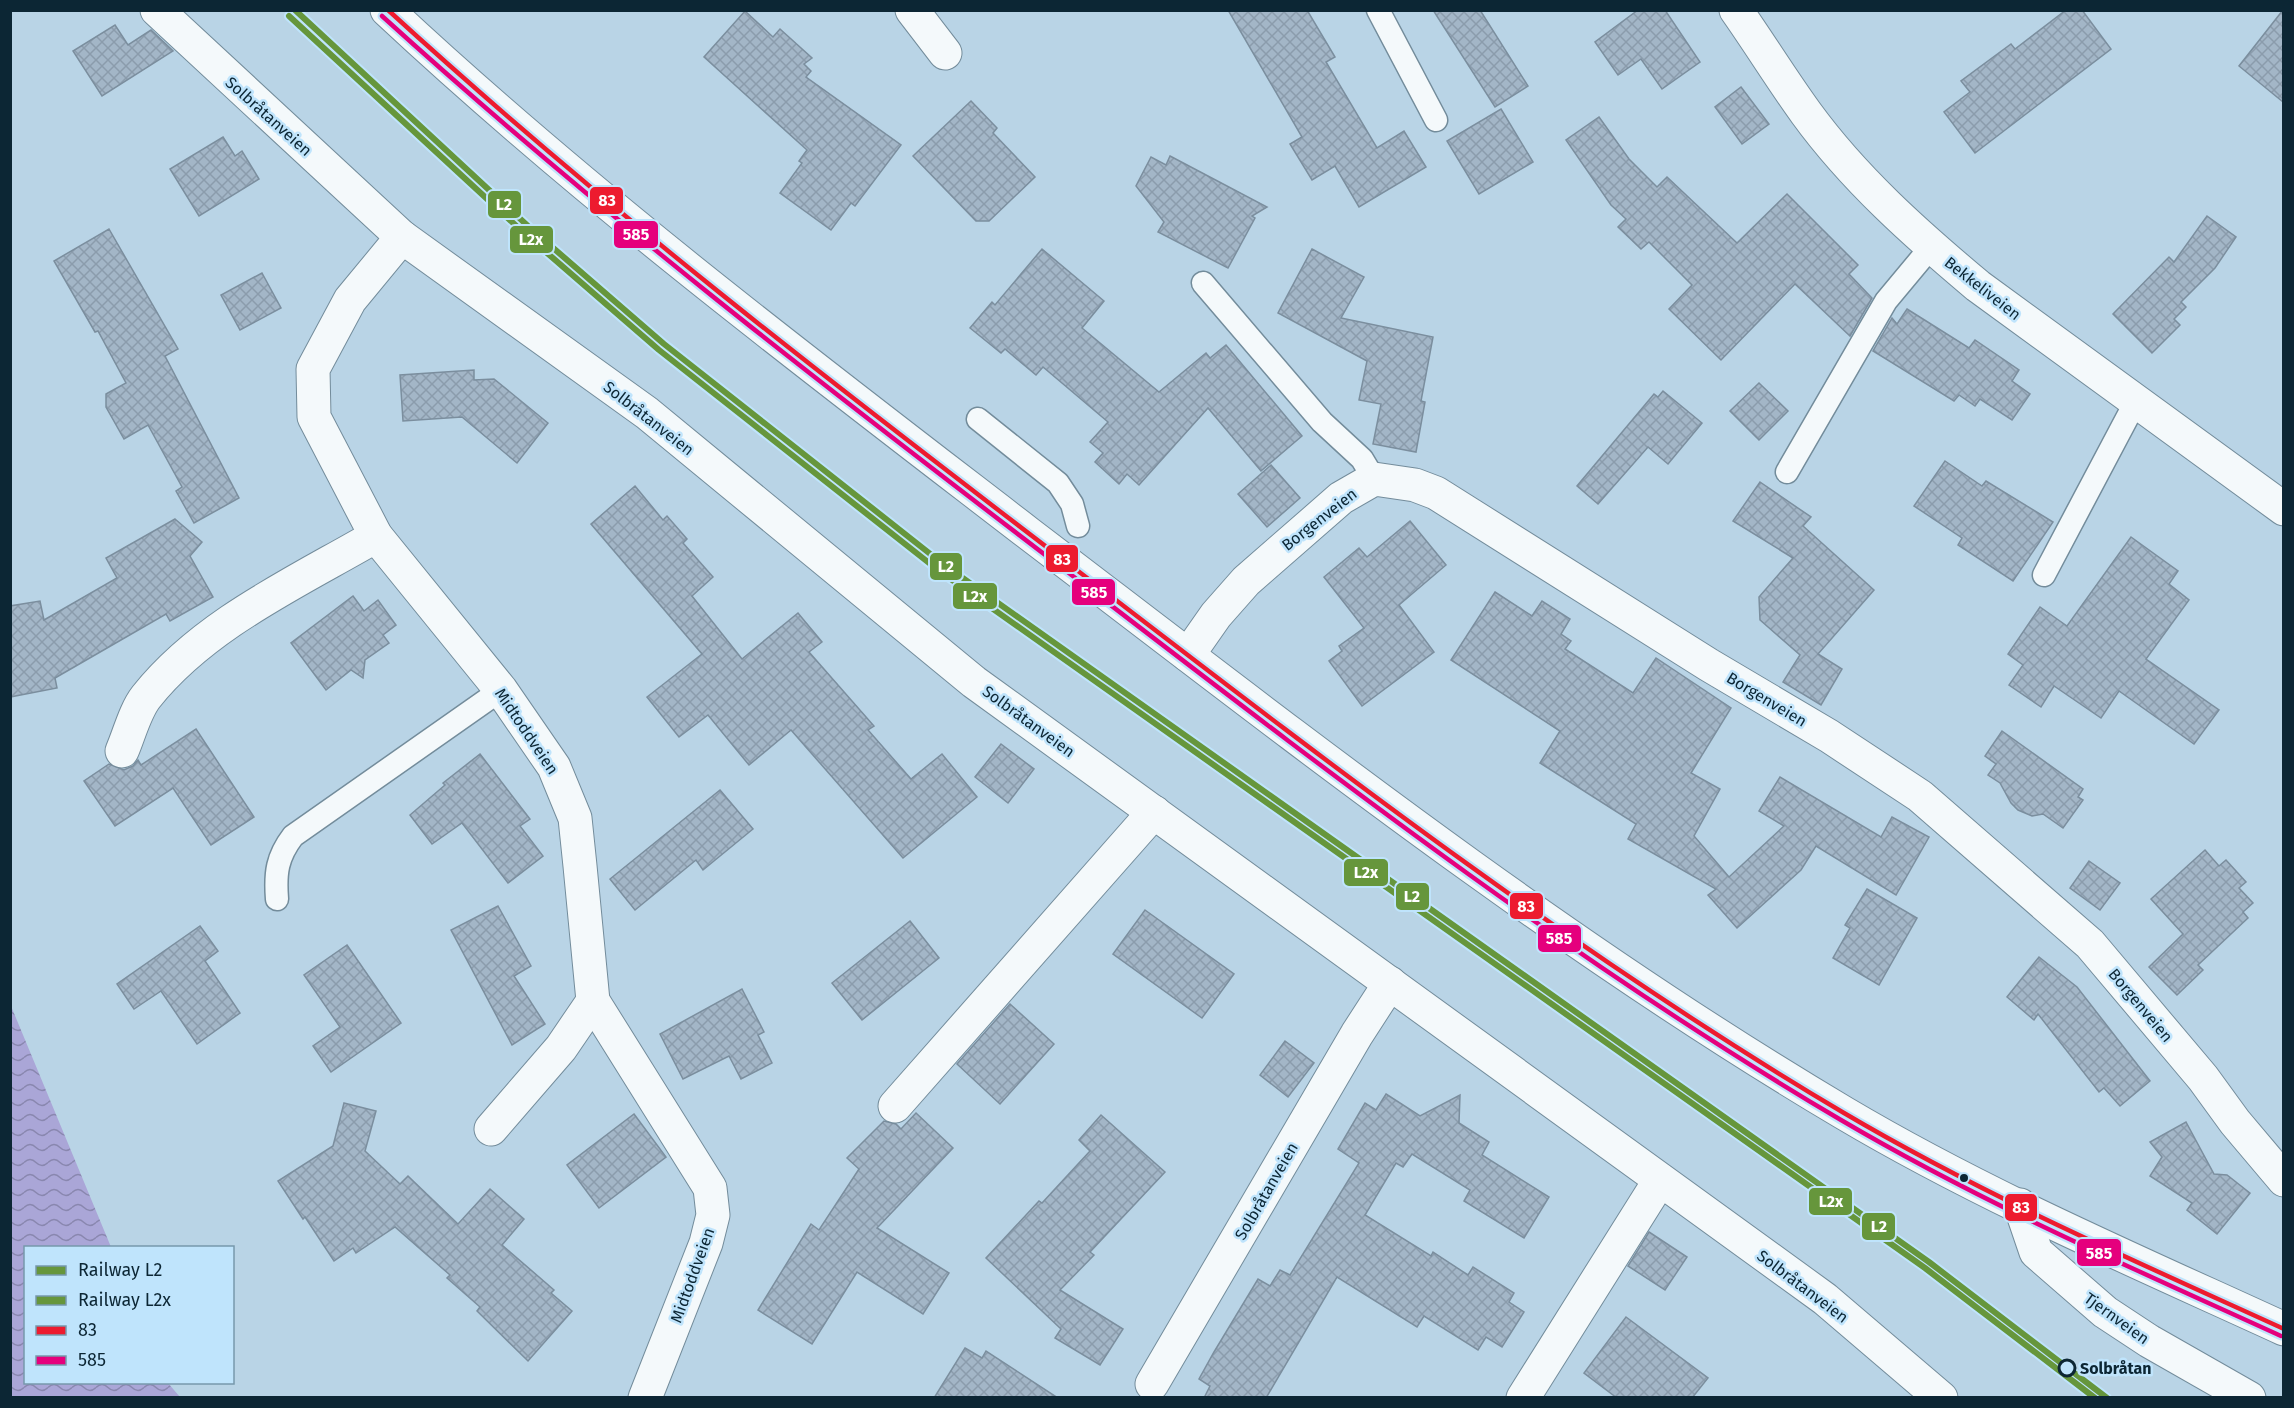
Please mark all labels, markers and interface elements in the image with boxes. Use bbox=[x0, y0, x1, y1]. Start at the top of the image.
street label: Solbråtanveien bbox=[222, 73, 316, 160]
line badge: 83 bbox=[589, 186, 624, 215]
line badge: L2 bbox=[487, 190, 522, 219]
text: 83 bbox=[598, 191, 616, 210]
text: L2 bbox=[496, 195, 512, 214]
line badge: 585 bbox=[613, 220, 659, 249]
line badge: L2x bbox=[509, 225, 554, 254]
text: 585 bbox=[623, 225, 650, 244]
text: L2x bbox=[519, 230, 544, 249]
street label: Bekkeliveien bbox=[1941, 253, 2025, 324]
street label: Solbråtanveien bbox=[600, 377, 698, 460]
street label: Borgenveien bbox=[1278, 484, 1361, 555]
line badge: 83 bbox=[1045, 544, 1079, 573]
text: 83 bbox=[1053, 550, 1071, 569]
line badge: L2 bbox=[929, 552, 963, 581]
text: L2 bbox=[938, 557, 954, 576]
line badge: 585 bbox=[1071, 578, 1116, 606]
line badge: L2x bbox=[952, 582, 998, 610]
text: 585 bbox=[1081, 583, 1108, 602]
text: L2x bbox=[963, 587, 988, 606]
street label: Borgenveien bbox=[1723, 668, 1810, 731]
street label: Solbråtanveien bbox=[979, 682, 1079, 761]
street label: Midtoddveien bbox=[491, 685, 562, 778]
line badge: L2x bbox=[1343, 858, 1389, 887]
text: L2x bbox=[1354, 863, 1379, 882]
line badge: L2 bbox=[1395, 882, 1430, 911]
text: L2 bbox=[1404, 887, 1420, 906]
line badge: 83 bbox=[1509, 892, 1544, 920]
text: 83 bbox=[1517, 897, 1535, 916]
line badge: 585 bbox=[1537, 924, 1582, 953]
text: 585 bbox=[1546, 929, 1573, 948]
street label: Borgenveien bbox=[2104, 965, 2177, 1046]
street label: Solbråtanveien bbox=[1231, 1139, 1302, 1243]
unlabelled marker bbox=[1958, 1172, 1970, 1184]
line badge: L2x bbox=[1808, 1187, 1853, 1216]
text: L2x bbox=[1819, 1192, 1844, 1211]
line badge: 83 bbox=[2004, 1193, 2038, 1222]
text: 83 bbox=[2012, 1198, 2030, 1217]
line badge: L2 bbox=[1861, 1212, 1896, 1241]
text: L2 bbox=[1871, 1217, 1887, 1236]
street label: Midtoddveien bbox=[666, 1225, 718, 1325]
line badge: 585 bbox=[2076, 1238, 2122, 1267]
text: 585 bbox=[2086, 1244, 2113, 1263]
legend bbox=[24, 1246, 234, 1384]
street label: Solbråtanveien bbox=[1753, 1246, 1852, 1327]
text: Railway L2 bbox=[78, 1259, 162, 1281]
text: Railway L2x bbox=[78, 1289, 171, 1311]
street label: Tjernveien bbox=[2081, 1289, 2153, 1348]
text: 83 bbox=[78, 1319, 97, 1341]
text: 585 bbox=[78, 1349, 106, 1371]
marker: Solbråtan bbox=[2058, 1359, 2076, 1377]
place label: Solbråtan bbox=[2080, 1359, 2151, 1378]

